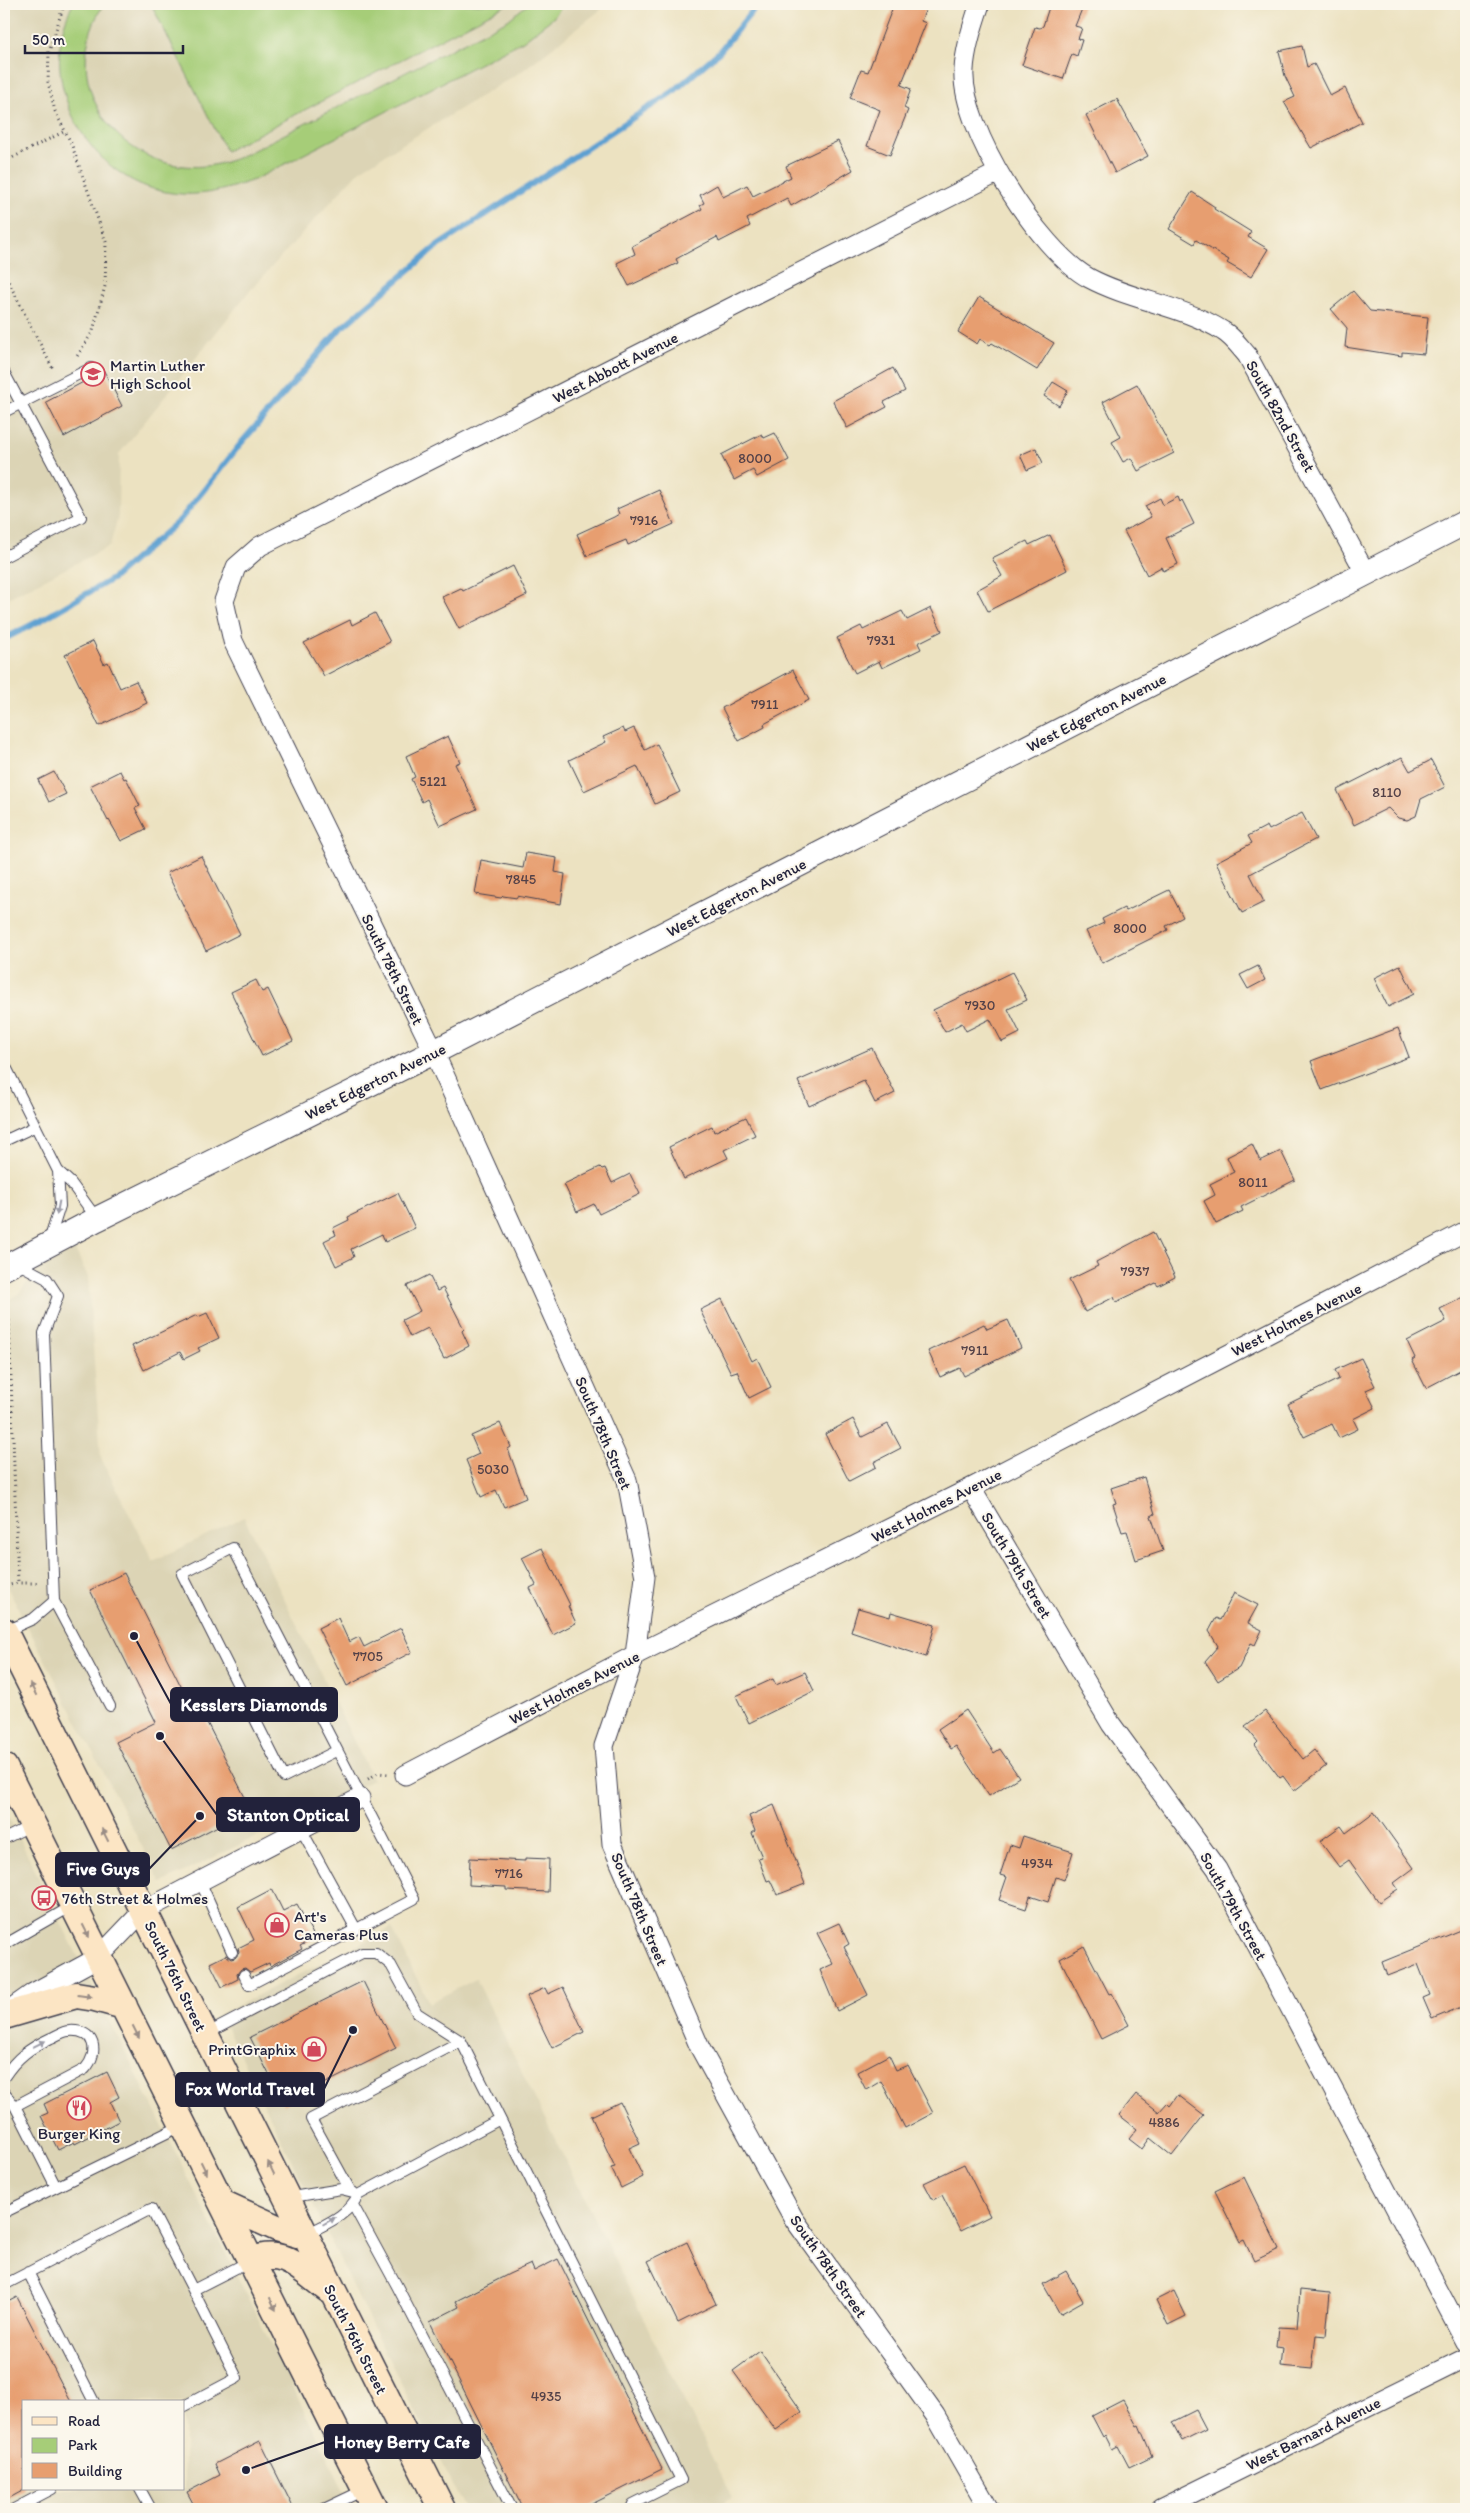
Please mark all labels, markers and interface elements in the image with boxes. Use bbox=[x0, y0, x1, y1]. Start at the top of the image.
scale bar bbox=[25, 22, 182, 54]
text: 50 m bbox=[32, 31, 65, 49]
street label: West Abbott Avenue bbox=[549, 328, 681, 407]
place label: Martin Luther High School bbox=[110, 356, 206, 393]
street label: South 82nd Street bbox=[1242, 357, 1319, 476]
school or university icon: Martin Luther High School bbox=[80, 361, 106, 387]
house number: 8000 bbox=[738, 450, 772, 467]
house number: 7916 bbox=[630, 512, 658, 529]
house number: 7931 bbox=[867, 632, 896, 649]
street label: West Edgerton Avenue bbox=[1023, 669, 1169, 756]
house number: 7911 bbox=[751, 696, 779, 713]
house number: 5121 bbox=[419, 773, 447, 790]
house number: 8110 bbox=[1372, 784, 1402, 801]
street label: West Edgerton Avenue bbox=[663, 854, 809, 941]
house number: 7845 bbox=[506, 871, 536, 888]
street label: South 78th Street bbox=[357, 911, 428, 1028]
house number: 8000 bbox=[1113, 920, 1147, 937]
house number: 7930 bbox=[965, 997, 995, 1014]
street label: West Edgerton Avenue bbox=[302, 1039, 449, 1124]
house number: 8011 bbox=[1238, 1174, 1268, 1191]
one-way arrow bbox=[53, 1201, 61, 1217]
house number: 7937 bbox=[1121, 1263, 1149, 1280]
street label: West Holmes Avenue bbox=[1228, 1278, 1365, 1361]
house number: 7911 bbox=[961, 1342, 989, 1359]
street label: South 78th Street bbox=[571, 1374, 636, 1493]
house number: 5030 bbox=[477, 1461, 509, 1478]
street label: West Holmes Avenue bbox=[868, 1464, 1005, 1547]
street label: South 79th Street bbox=[977, 1509, 1056, 1622]
street label: West Holmes Avenue bbox=[506, 1646, 643, 1729]
house number: 7705 bbox=[353, 1648, 383, 1665]
one-way arrow bbox=[29, 1682, 37, 1696]
callout: Kesslers Diamonds bbox=[171, 1688, 337, 1721]
text: Kesslers Diamonds bbox=[181, 1694, 327, 1716]
callout: Stanton Optical bbox=[217, 1798, 359, 1831]
text: Stanton Optical bbox=[227, 1804, 350, 1826]
one-way arrow bbox=[101, 1827, 109, 1842]
street label: South 79th Street bbox=[1196, 1849, 1271, 1964]
street label: South 78th Street bbox=[607, 1850, 672, 1969]
callout: Five Guys bbox=[56, 1853, 149, 1886]
house number: 4934 bbox=[1021, 1855, 1053, 1872]
text: Five Guys bbox=[66, 1858, 140, 1880]
house number: 7716 bbox=[495, 1865, 523, 1882]
bus stop icon: 76th Street & Holmes bbox=[31, 1885, 57, 1911]
place label: 76th Street & Holmes bbox=[62, 1889, 208, 1908]
place label: Art's Cameras Plus bbox=[294, 1907, 388, 1944]
shop icon: Art's Cameras Plus bbox=[264, 1912, 290, 1938]
street label: South 76th Street bbox=[141, 1918, 211, 2035]
one-way arrow bbox=[82, 1924, 90, 1938]
one-way arrow bbox=[77, 1992, 93, 2000]
one-way arrow bbox=[132, 2025, 140, 2039]
shop icon: PrintGraphix bbox=[301, 2036, 327, 2062]
one-way arrow bbox=[31, 2040, 46, 2048]
place label: PrintGraphix bbox=[208, 2040, 296, 2059]
callout: Fox World Travel bbox=[176, 2073, 324, 2106]
text: Fox World Travel bbox=[185, 2078, 316, 2100]
restaurant icon: Burger King bbox=[66, 2095, 92, 2121]
house number: 4886 bbox=[1148, 2114, 1180, 2131]
place label: Burger King bbox=[38, 2124, 121, 2143]
one-way arrow bbox=[200, 2161, 209, 2176]
one-way arrow bbox=[267, 2161, 275, 2175]
street label: South 78th Street bbox=[786, 2211, 871, 2321]
one-way arrow bbox=[323, 2217, 336, 2226]
street label: South 76th Street bbox=[320, 2281, 391, 2397]
one-way arrow bbox=[269, 2297, 277, 2312]
house number: 4935 bbox=[531, 2388, 561, 2405]
street label: West Barnard Avenue bbox=[1243, 2392, 1384, 2474]
legend bbox=[22, 2400, 185, 2490]
text: Road bbox=[68, 2412, 101, 2430]
callout: Honey Berry Cafe bbox=[325, 2425, 480, 2458]
text: Honey Berry Cafe bbox=[334, 2431, 470, 2453]
text: Park bbox=[68, 2436, 98, 2454]
text: Building bbox=[68, 2462, 122, 2480]

